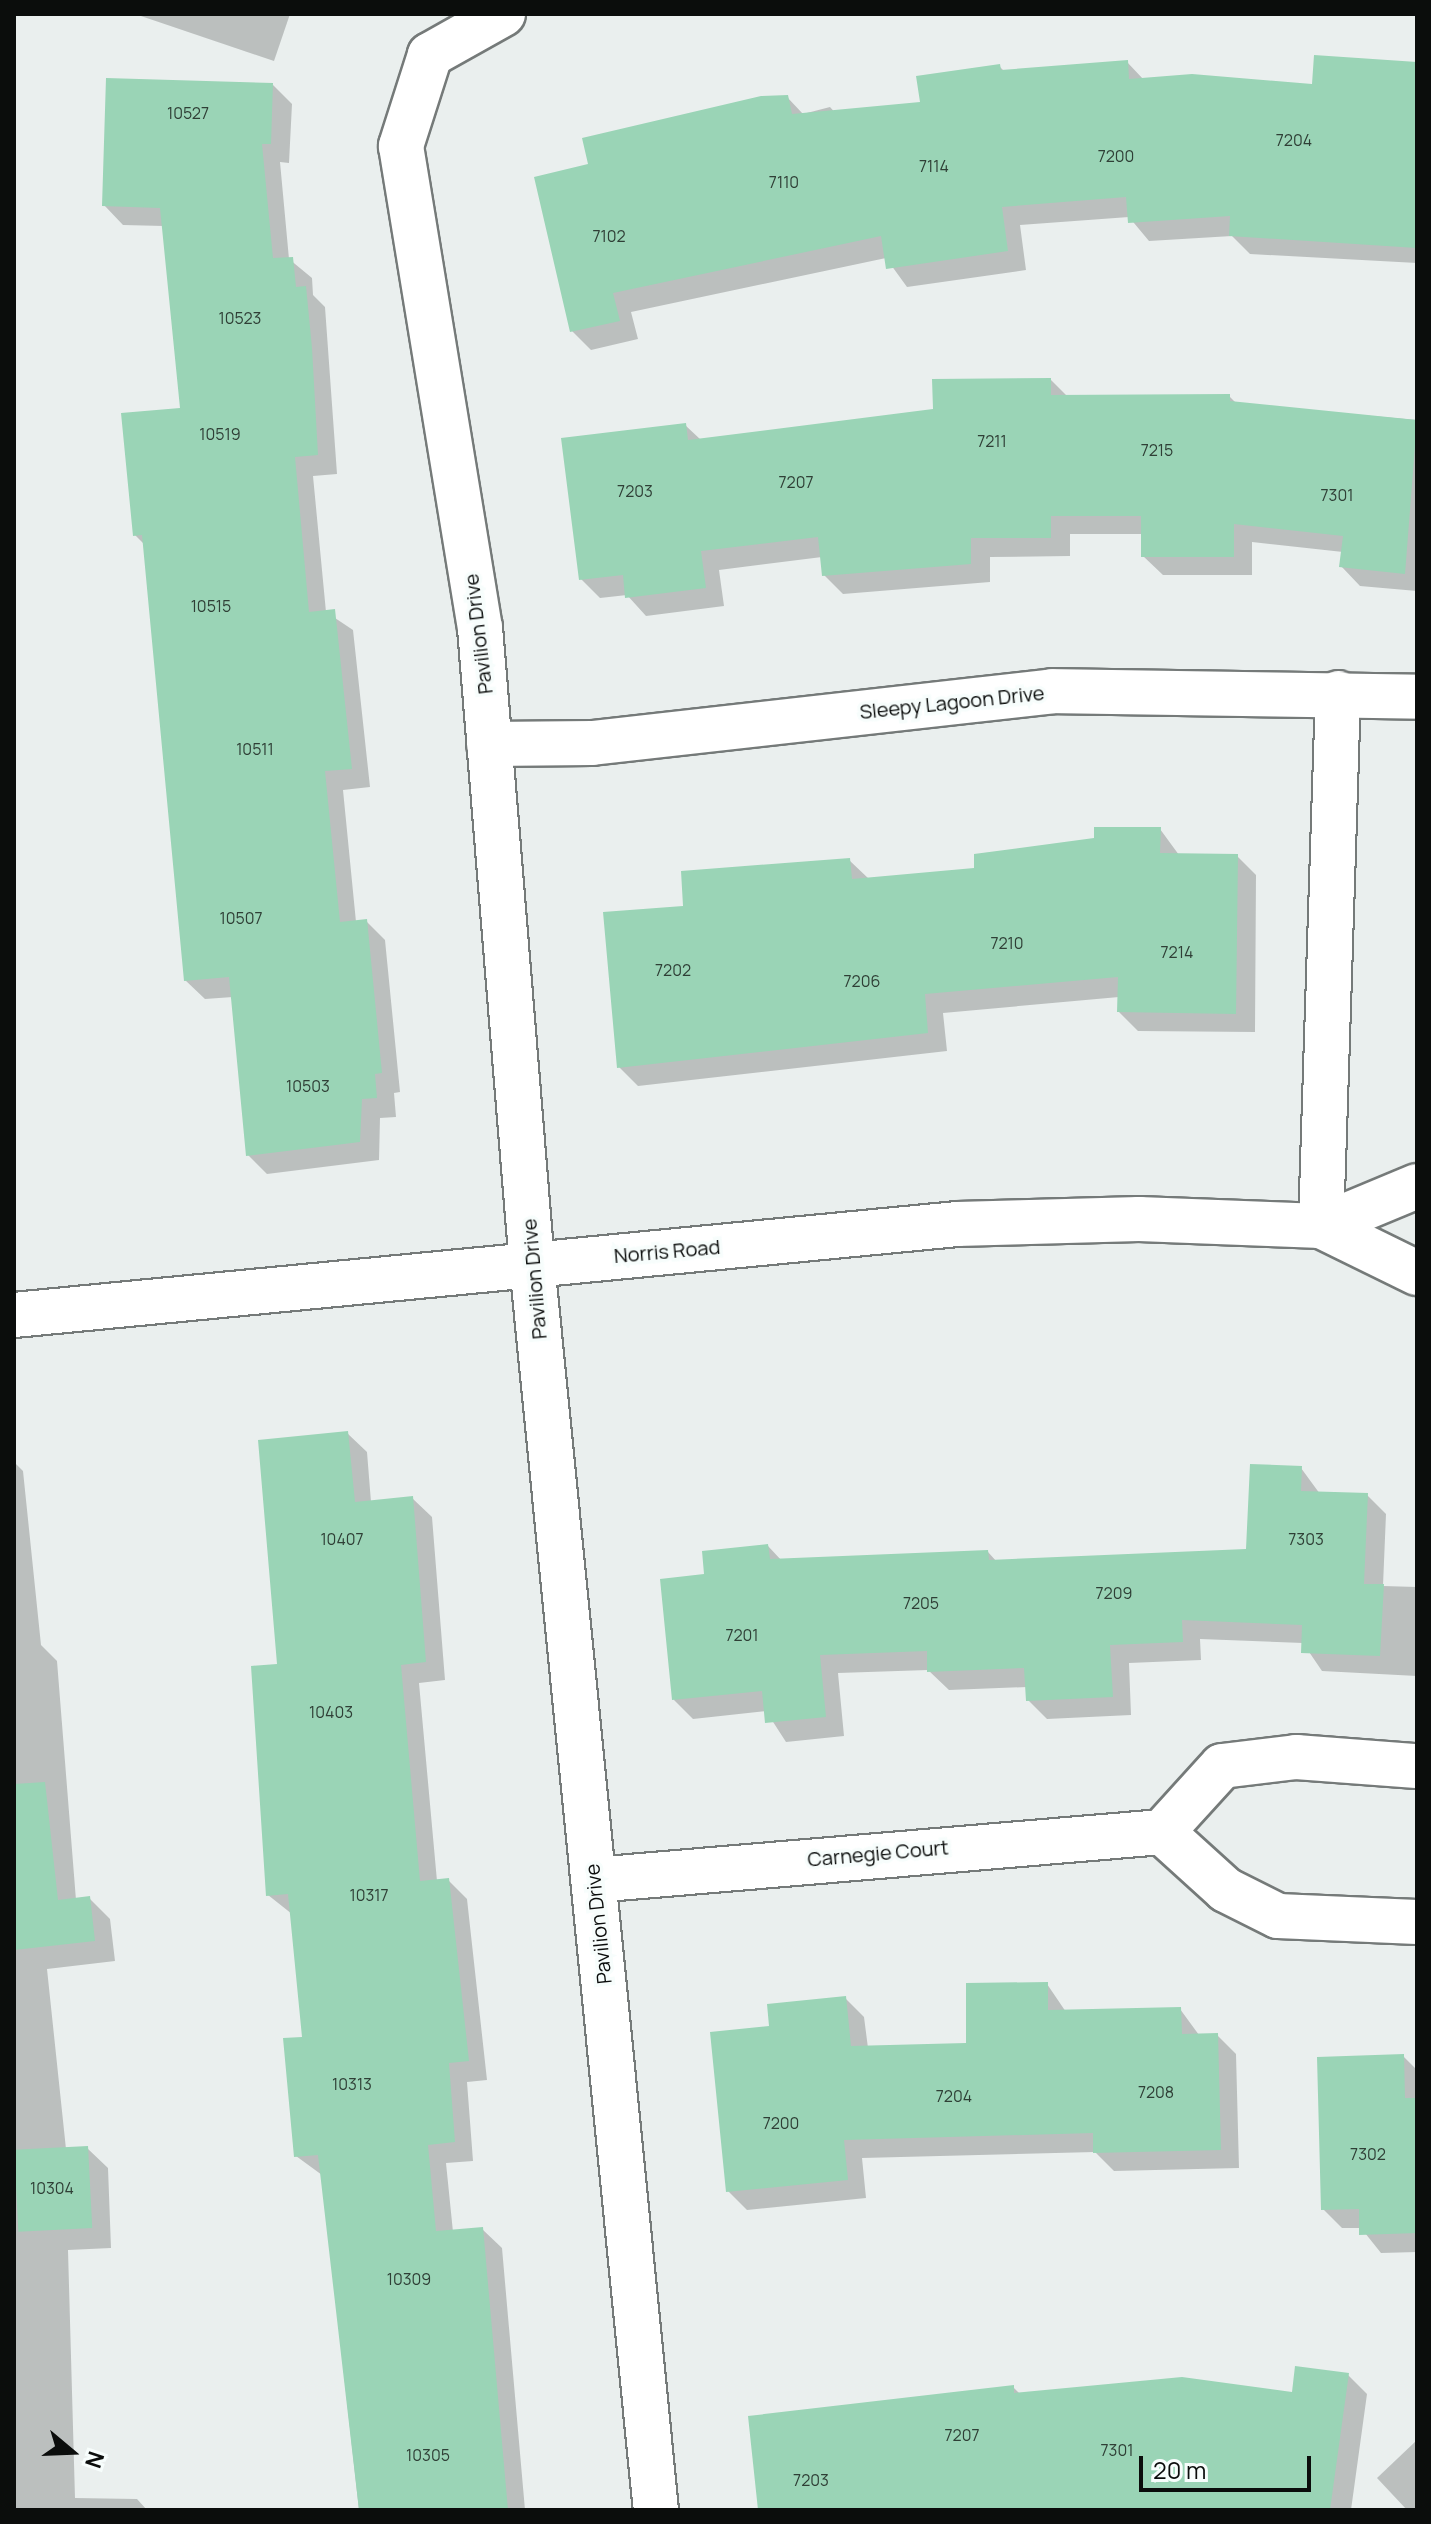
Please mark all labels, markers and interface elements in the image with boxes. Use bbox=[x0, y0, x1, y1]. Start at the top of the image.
house number: 10527 bbox=[167, 103, 209, 123]
house number: 7204 bbox=[1276, 130, 1312, 150]
house number: 7200 bbox=[1098, 146, 1134, 166]
house number: 7114 bbox=[919, 156, 949, 176]
house number: 7110 bbox=[769, 172, 799, 192]
house number: 7102 bbox=[592, 226, 626, 246]
house number: 10523 bbox=[219, 308, 261, 328]
house number: 10519 bbox=[199, 424, 241, 444]
house number: 7211 bbox=[977, 431, 1007, 451]
house number: 7215 bbox=[1141, 440, 1173, 460]
house number: 7207 bbox=[779, 472, 813, 492]
house number: 7203 bbox=[617, 481, 653, 501]
house number: 7301 bbox=[1321, 485, 1353, 505]
street label: Pavilion Drive bbox=[459, 573, 497, 695]
house number: 10515 bbox=[191, 596, 231, 616]
street label: Sleepy Lagoon Drive bbox=[858, 680, 1046, 724]
house number: 10511 bbox=[236, 739, 274, 759]
house number: 10507 bbox=[219, 908, 263, 928]
house number: 7210 bbox=[990, 933, 1024, 953]
house number: 7214 bbox=[1161, 942, 1193, 962]
house number: 7202 bbox=[655, 960, 691, 980]
house number: 7206 bbox=[844, 971, 880, 991]
house number: 10503 bbox=[286, 1076, 330, 1096]
street label: Pavilion Drive bbox=[517, 1218, 551, 1340]
street label: Norris Road bbox=[613, 1234, 721, 1268]
house number: 10407 bbox=[320, 1529, 364, 1549]
house number: 7303 bbox=[1288, 1529, 1324, 1549]
house number: 7209 bbox=[1096, 1583, 1132, 1603]
house number: 7205 bbox=[903, 1593, 939, 1613]
house number: 7201 bbox=[725, 1625, 759, 1645]
house number: 10403 bbox=[309, 1702, 353, 1722]
street label: Carnegie Court bbox=[806, 1835, 950, 1871]
street label: Pavilion Drive bbox=[580, 1863, 616, 1985]
house number: 10317 bbox=[349, 1885, 389, 1905]
house number: 10313 bbox=[332, 2074, 372, 2094]
house number: 7208 bbox=[1138, 2082, 1174, 2102]
house number: 7204 bbox=[936, 2086, 972, 2106]
house number: 7200 bbox=[763, 2113, 799, 2133]
house number: 7302 bbox=[1350, 2144, 1386, 2164]
house number: 10304 bbox=[30, 2178, 74, 2198]
house number: 10309 bbox=[387, 2269, 431, 2289]
north arrow bbox=[32, 2412, 112, 2492]
house number: 7207 bbox=[945, 2425, 979, 2445]
house number: 7301 bbox=[1101, 2440, 1133, 2460]
scale bar bbox=[1143, 2440, 1315, 2490]
house number: 10305 bbox=[406, 2445, 450, 2465]
text: N bbox=[78, 2447, 111, 2472]
text: 20 m bbox=[1153, 2453, 1206, 2486]
house number: 7203 bbox=[793, 2470, 829, 2490]

